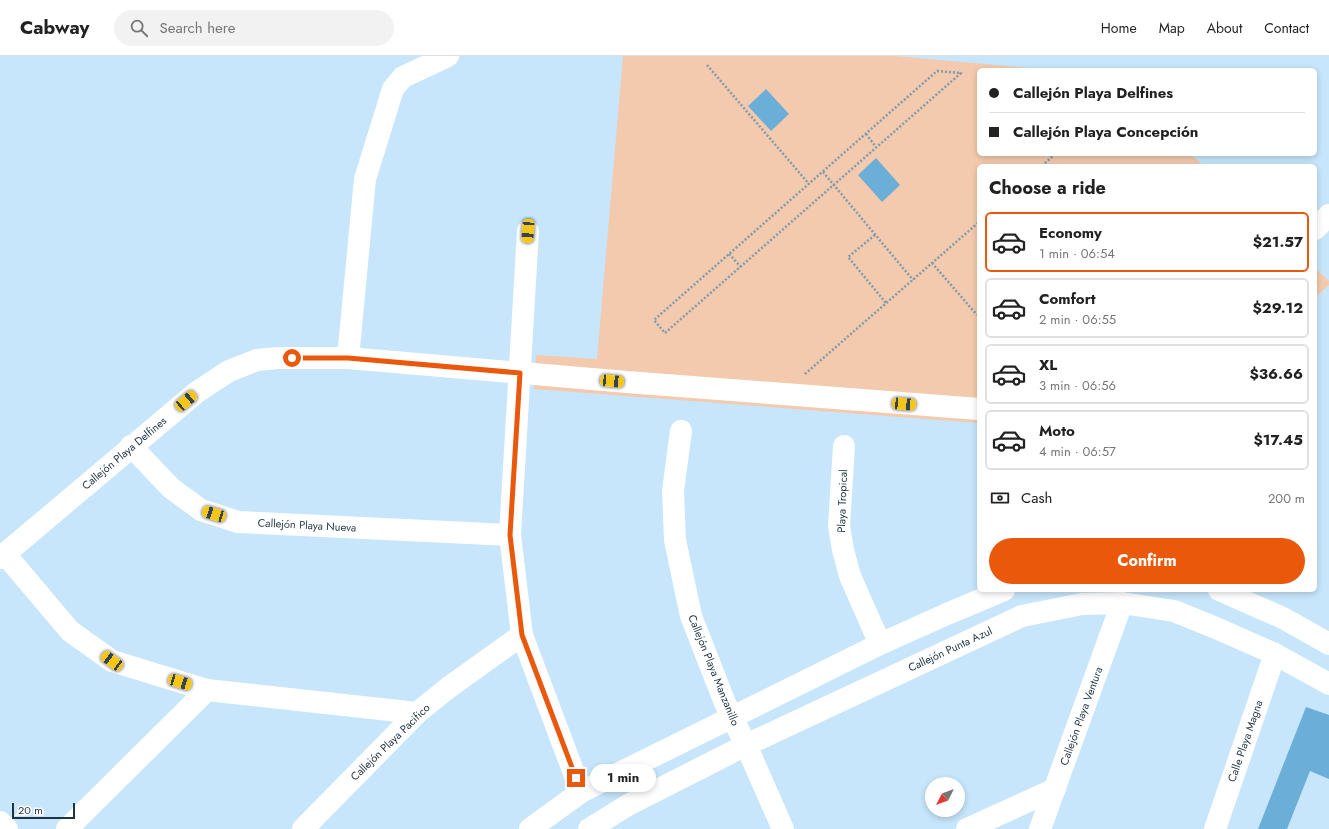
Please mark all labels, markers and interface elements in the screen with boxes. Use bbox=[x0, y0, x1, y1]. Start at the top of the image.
search box bbox=[114, 10, 394, 46]
text: Cabway bbox=[20, 14, 90, 41]
icon: search bbox=[128, 17, 150, 39]
text: Search here bbox=[160, 17, 235, 39]
text: Home bbox=[1101, 18, 1137, 38]
text: Map bbox=[1159, 18, 1185, 38]
text: About bbox=[1207, 18, 1242, 38]
text: Contact bbox=[1264, 18, 1309, 38]
text: Callejón Playa Delfines bbox=[1013, 82, 1173, 104]
text: Callejón Playa Concepción bbox=[1013, 121, 1198, 143]
text: Choose a ride bbox=[989, 175, 1106, 201]
car bbox=[521, 219, 535, 243]
text: Economy bbox=[1039, 222, 1102, 244]
icon: car bbox=[991, 224, 1027, 260]
text: $21.57 bbox=[1253, 231, 1303, 253]
text: 1 min · 06:54 bbox=[1039, 244, 1115, 263]
text: Comfort bbox=[1039, 288, 1096, 310]
icon: car bbox=[991, 290, 1027, 326]
text: $29.12 bbox=[1253, 297, 1303, 319]
text: 2 min · 06:55 bbox=[1039, 310, 1116, 329]
route start bbox=[283, 349, 301, 367]
text: XL bbox=[1039, 354, 1057, 376]
icon: car bbox=[991, 356, 1027, 392]
text: $36.66 bbox=[1249, 363, 1303, 385]
car bbox=[600, 374, 624, 388]
text: 3 min · 06:56 bbox=[1039, 376, 1116, 395]
car bbox=[173, 389, 199, 413]
car bbox=[892, 397, 916, 411]
street label: Callejón Playa Delfines bbox=[78, 412, 170, 493]
text: Moto bbox=[1039, 420, 1075, 442]
icon: car bbox=[991, 422, 1027, 458]
text: $17.45 bbox=[1254, 429, 1303, 451]
text: 4 min · 06:57 bbox=[1039, 442, 1116, 461]
street label: Playa Tropical bbox=[833, 469, 851, 533]
icon: cash bbox=[989, 487, 1011, 509]
text: Cash bbox=[1021, 487, 1052, 509]
text: 200 m bbox=[1268, 489, 1305, 508]
car bbox=[201, 505, 227, 523]
street label: Callejón Playa Nueva bbox=[257, 514, 357, 536]
button: Confirm bbox=[989, 538, 1305, 584]
street label: Callejón Playa Manzanillo bbox=[684, 612, 744, 728]
street label: Callejón Punta Azul bbox=[905, 623, 995, 675]
car bbox=[99, 649, 125, 673]
street label: Callejón Playa Ventura bbox=[1056, 664, 1106, 768]
car bbox=[167, 673, 193, 691]
street label: Calle Playa Magna bbox=[1223, 698, 1267, 784]
street label: Callejón Playa Pacifico bbox=[347, 700, 433, 784]
callout: 1 min bbox=[590, 764, 656, 792]
text: 1 min bbox=[607, 768, 639, 787]
route end bbox=[567, 769, 585, 787]
north arrow bbox=[925, 777, 965, 817]
map controls bbox=[925, 777, 965, 817]
scale bar bbox=[12, 801, 75, 820]
text: 20 m bbox=[18, 802, 43, 818]

